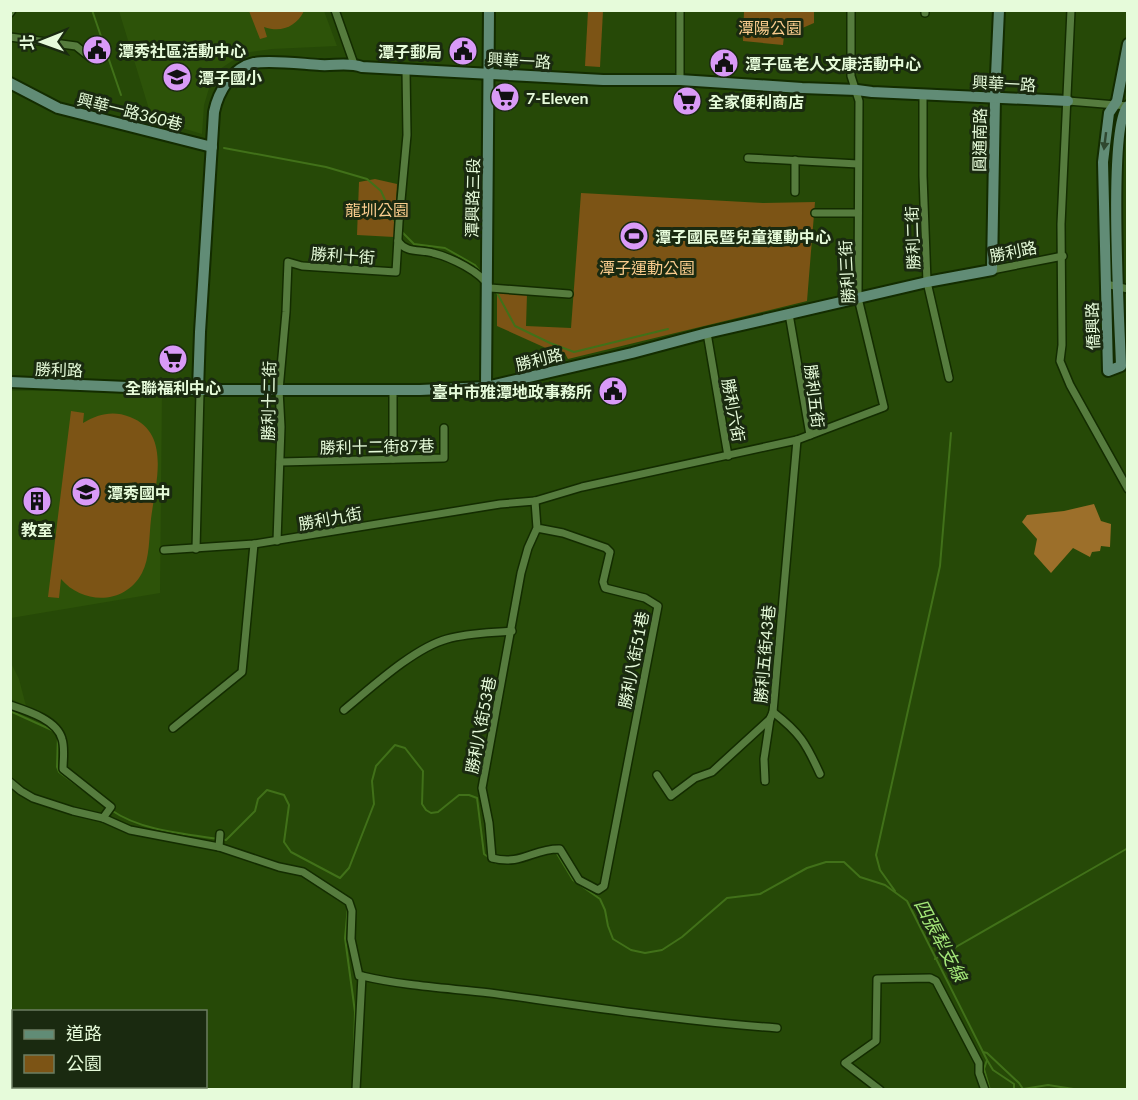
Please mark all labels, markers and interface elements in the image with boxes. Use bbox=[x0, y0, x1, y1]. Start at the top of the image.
north arrow bbox=[12, 12, 72, 72]
park label: 潭陽公園 bbox=[738, 18, 802, 37]
text: 北 bbox=[17, 34, 36, 50]
public building icon: 潭秀社區活動中心 bbox=[81, 34, 113, 66]
public building icon: 潭子郵局 bbox=[447, 35, 479, 67]
place label: 潭秀社區活動中心 bbox=[118, 41, 246, 60]
place label: 潭子郵局 bbox=[378, 42, 442, 61]
public building icon: 潭子區老人文康活動中心 bbox=[708, 47, 740, 79]
street label: 興華一路 bbox=[487, 49, 551, 71]
place label: 潭子區老人文康活動中心 bbox=[745, 54, 921, 73]
school or university icon: 潭子國小 bbox=[161, 61, 193, 93]
place label: 潭子國小 bbox=[198, 68, 262, 87]
street label: 興華一路 bbox=[972, 72, 1036, 94]
supermarket icon: 7-Eleven bbox=[489, 81, 521, 113]
supermarket icon: 全家便利商店 bbox=[671, 85, 703, 117]
place label: 7-Eleven bbox=[526, 88, 589, 107]
street label: 興華一路360巷 bbox=[75, 89, 185, 133]
place label: 全家便利商店 bbox=[708, 92, 804, 111]
street label: 圓通南路 bbox=[969, 108, 989, 172]
one-way arrow bbox=[1101, 132, 1110, 151]
street label: 潭興路三段 bbox=[462, 158, 482, 238]
park label: 龍圳公園 bbox=[345, 200, 409, 219]
street label: 勝利二街 bbox=[901, 206, 923, 270]
sports icon: 潭子國民暨兒童運動中心 bbox=[618, 220, 650, 252]
place label: 潭子國民暨兒童運動中心 bbox=[655, 227, 831, 246]
street label: 勝利路 bbox=[988, 237, 1038, 265]
street label: 勝利三街 bbox=[835, 240, 857, 304]
street label: 勝利十街 bbox=[310, 243, 376, 267]
park label: 潭子運動公園 bbox=[599, 258, 695, 277]
street label: 僑興路 bbox=[1082, 302, 1102, 350]
supermarket icon: 全聯福利中心 bbox=[157, 343, 189, 375]
street label: 勝利路 bbox=[513, 344, 565, 374]
street label: 勝利路 bbox=[35, 359, 83, 379]
street label: 勝利十二街 bbox=[258, 361, 278, 441]
street label: 勝利五街 bbox=[802, 363, 828, 429]
public building icon: 臺中市雅潭地政事務所 bbox=[597, 375, 629, 407]
street label: 勝利六街 bbox=[719, 377, 749, 443]
place label: 全聯福利中心 bbox=[125, 378, 221, 397]
place label: 臺中市雅潭地政事務所 bbox=[432, 382, 592, 401]
street label: 勝利十二街87巷 bbox=[320, 436, 434, 456]
school or university icon: 潭秀國中 bbox=[70, 476, 102, 508]
place label: 潭秀國中 bbox=[107, 483, 171, 502]
building icon: 教室 bbox=[21, 485, 53, 517]
street label: 勝利九街 bbox=[297, 503, 363, 533]
place label: 教室 bbox=[21, 520, 53, 539]
street label: 勝利五街43巷 bbox=[750, 604, 778, 704]
street label: 勝利八街51巷 bbox=[614, 610, 652, 710]
street label: 勝利八街53巷 bbox=[461, 675, 499, 775]
water label: 四張犁支線 bbox=[910, 895, 973, 987]
legend bbox=[12, 1010, 207, 1088]
text: 道路 bbox=[66, 1022, 102, 1044]
text: 公園 bbox=[66, 1052, 102, 1074]

